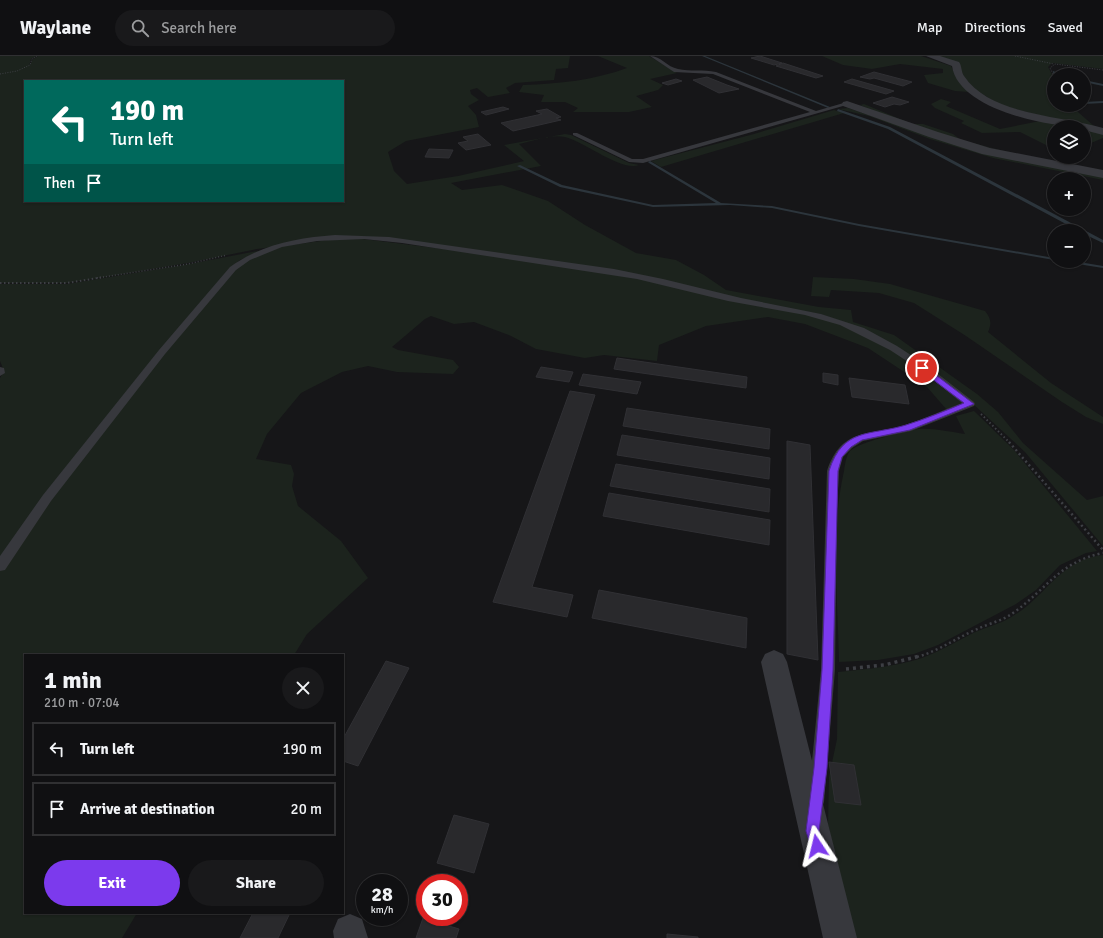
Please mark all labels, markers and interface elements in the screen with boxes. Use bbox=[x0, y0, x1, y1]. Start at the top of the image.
search box bbox=[115, 10, 395, 46]
text: Waylane bbox=[20, 16, 91, 40]
icon: search bbox=[129, 17, 151, 39]
text: Search here bbox=[161, 19, 237, 37]
text: Map bbox=[917, 19, 943, 36]
text: Directions bbox=[965, 19, 1026, 36]
text: Saved bbox=[1048, 19, 1083, 36]
map controls bbox=[1047, 68, 1091, 268]
button: search bbox=[1047, 68, 1091, 112]
text: 190 m bbox=[110, 94, 184, 128]
icon: left bbox=[44, 96, 96, 148]
button: layers bbox=[1047, 120, 1091, 164]
text: Turn left bbox=[110, 128, 173, 150]
icon: arrive bbox=[83, 172, 105, 194]
button: + bbox=[1047, 172, 1091, 216]
text: Then bbox=[44, 174, 75, 192]
button: − bbox=[1047, 224, 1091, 268]
pin bbox=[905, 351, 939, 385]
icon: arrive bbox=[911, 357, 933, 379]
text: 1 min bbox=[44, 665, 102, 695]
button: close bbox=[282, 667, 324, 709]
text: 210 m · 07:04 bbox=[44, 695, 120, 711]
icon: left bbox=[46, 738, 68, 760]
text: Turn left bbox=[80, 740, 134, 758]
text: 190 m bbox=[282, 740, 322, 758]
icon: arrive bbox=[46, 798, 68, 820]
text: Arrive at destination bbox=[80, 800, 215, 818]
text: 20 m bbox=[291, 800, 322, 818]
position arrow bbox=[796, 825, 838, 867]
button: Exit bbox=[44, 860, 180, 906]
button: Share bbox=[188, 860, 324, 906]
speed limit sign: 30 bbox=[416, 874, 468, 926]
text: 28 bbox=[371, 882, 393, 907]
text: km/h bbox=[371, 904, 393, 916]

